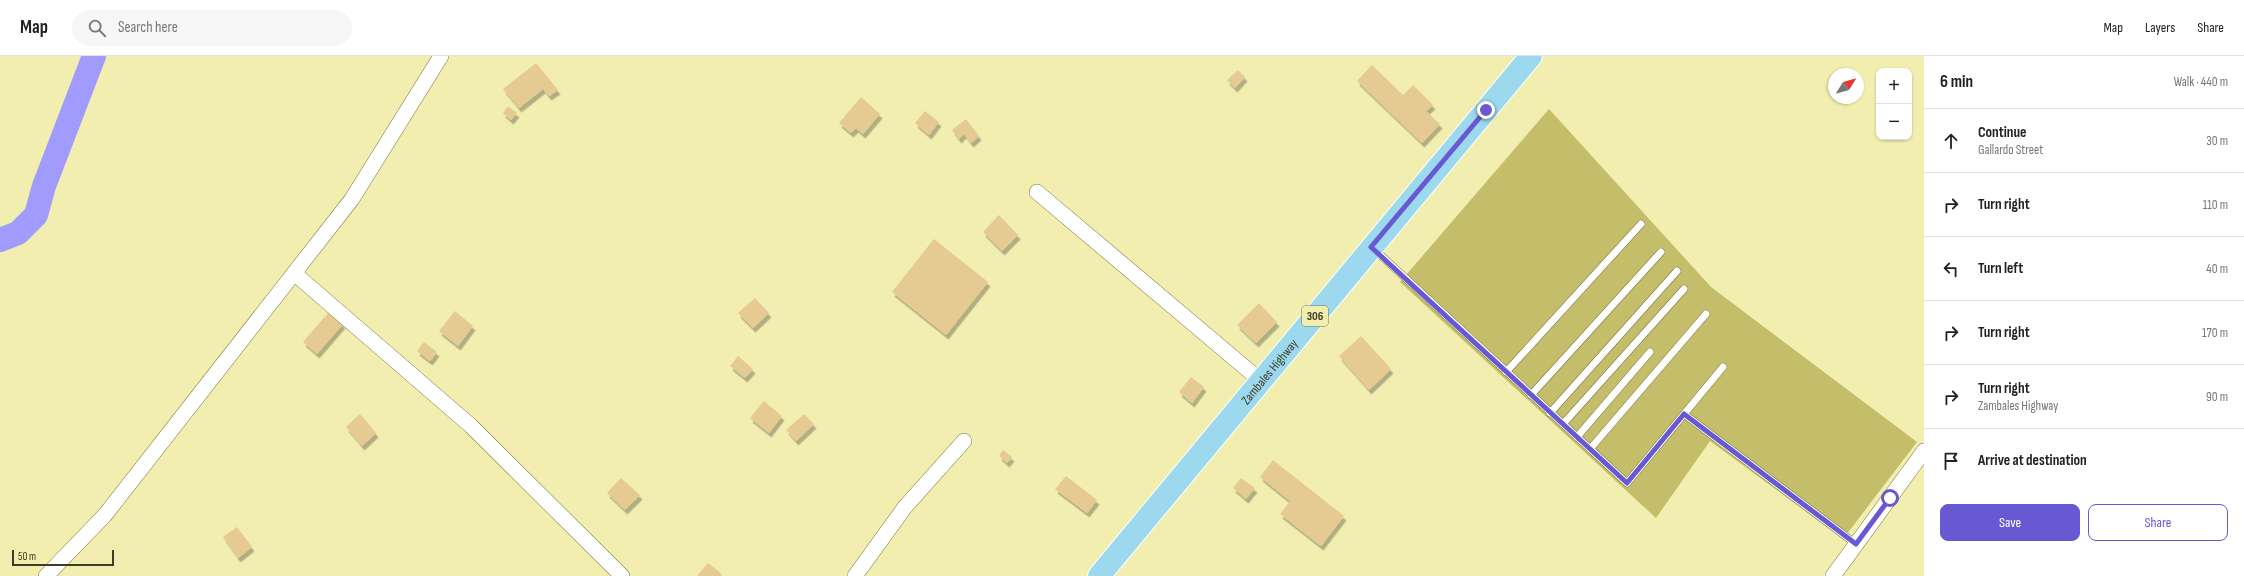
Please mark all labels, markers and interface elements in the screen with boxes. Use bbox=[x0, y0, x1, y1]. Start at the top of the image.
search box bbox=[72, 10, 352, 46]
text: Map bbox=[20, 16, 48, 39]
icon: search bbox=[86, 17, 108, 39]
text: Search here bbox=[118, 18, 178, 37]
text: Map bbox=[2103, 19, 2123, 36]
text: Layers bbox=[2145, 19, 2175, 36]
text: Share bbox=[2197, 19, 2224, 36]
north arrow bbox=[1828, 68, 1864, 104]
map controls bbox=[1876, 68, 1912, 140]
button: + bbox=[1876, 68, 1912, 104]
text: 6 min bbox=[1940, 72, 1973, 92]
text: Walk · 440 m bbox=[2174, 74, 2228, 90]
route end bbox=[1477, 101, 1495, 119]
button: − bbox=[1876, 104, 1912, 140]
text: Continue bbox=[1978, 123, 2027, 142]
icon: ahead bbox=[1940, 130, 1962, 152]
text: 30 m bbox=[2206, 133, 2228, 149]
text: Gallardo Street bbox=[1978, 142, 2043, 158]
icon: right bbox=[1940, 194, 1962, 216]
text: Turn right bbox=[1978, 195, 2030, 214]
text: 110 m bbox=[2203, 197, 2228, 213]
icon: left bbox=[1940, 258, 1962, 280]
text: Turn left bbox=[1978, 259, 2023, 278]
text: 40 m bbox=[2206, 261, 2228, 277]
road number: 306 bbox=[1302, 306, 1328, 326]
icon: right bbox=[1940, 322, 1962, 344]
text: Turn right bbox=[1978, 323, 2030, 342]
text: 170 m bbox=[2202, 325, 2228, 341]
street label: Zambales Highway bbox=[1238, 336, 1302, 408]
text: Turn right bbox=[1978, 379, 2030, 398]
icon: right bbox=[1940, 386, 1962, 408]
text: 90 m bbox=[2206, 389, 2228, 405]
text: Zambales Highway bbox=[1978, 398, 2058, 414]
icon: arrive bbox=[1940, 450, 1962, 472]
text: Arrive at destination bbox=[1978, 451, 2087, 470]
route start bbox=[1881, 489, 1899, 507]
button: Save bbox=[1940, 504, 2080, 541]
button: Share bbox=[2088, 504, 2228, 541]
scale bar bbox=[12, 548, 114, 567]
text: 50 m bbox=[18, 550, 36, 563]

